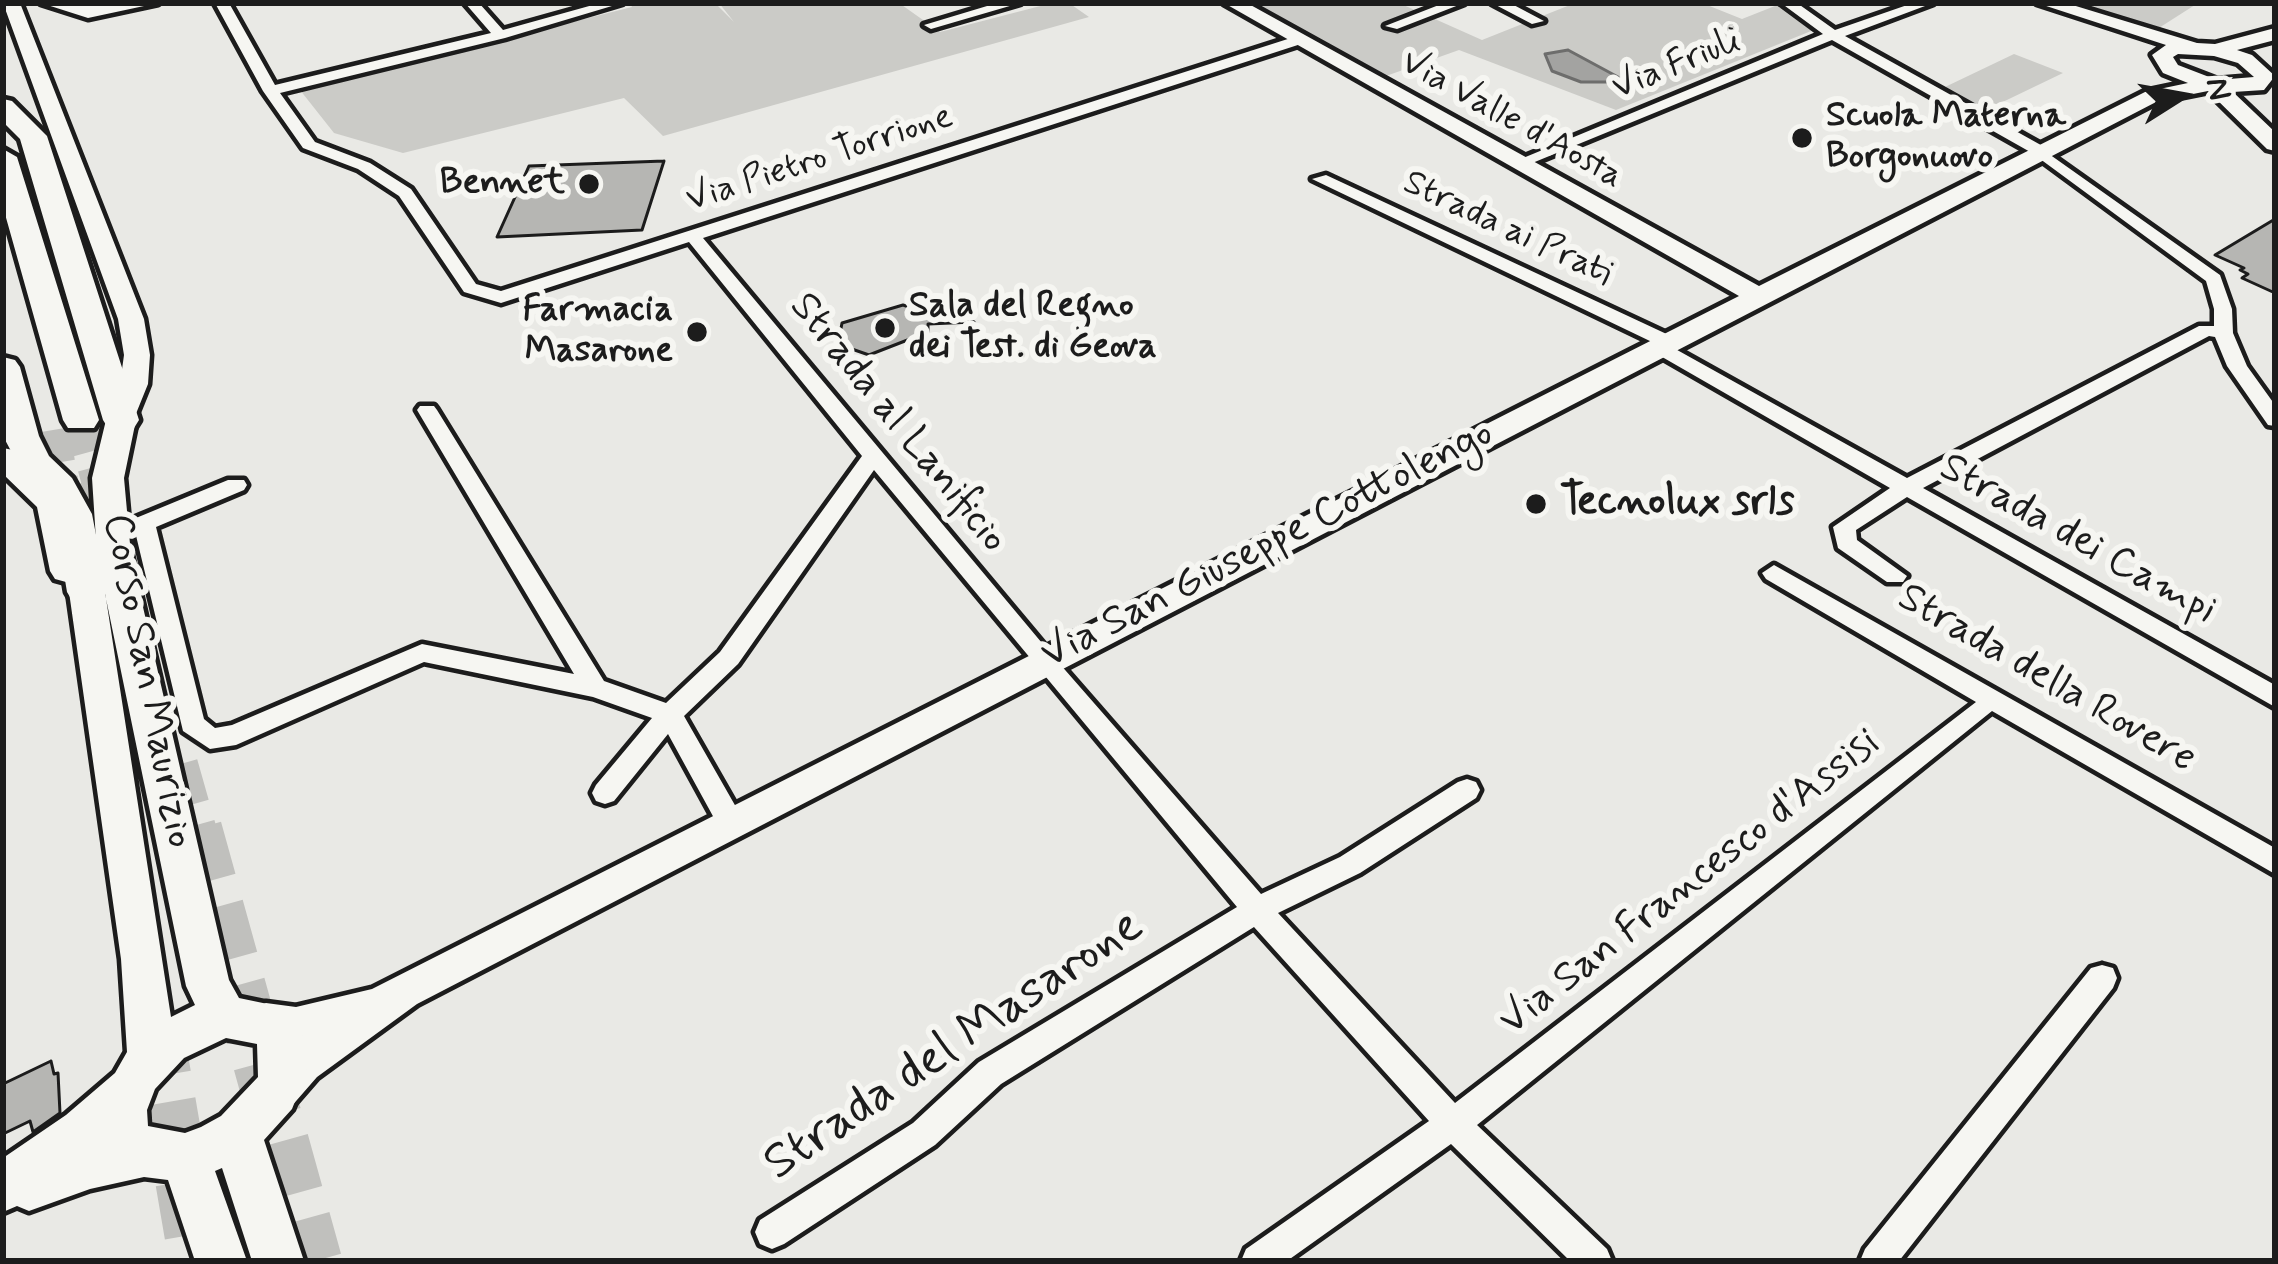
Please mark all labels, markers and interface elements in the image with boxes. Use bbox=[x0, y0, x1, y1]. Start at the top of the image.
street label: Via Friuli bbox=[1607, 21, 1747, 111]
north arrow bbox=[2122, 36, 2242, 156]
street label: Via Valle d'Aosta bbox=[1392, 42, 1630, 200]
text: N bbox=[2194, 74, 2241, 104]
place label: Scuola Materna Borgonuovo bbox=[1826, 95, 2066, 180]
street label: Via Pietro Torrione bbox=[681, 97, 959, 223]
marker: Scuola Materna Borgonuovo bbox=[1789, 125, 1815, 151]
place label: Bennet bbox=[440, 162, 565, 206]
street label: Strada ai Prati bbox=[1396, 163, 1618, 297]
marker: Bennet bbox=[576, 171, 602, 197]
street label: Strada al Lanificio bbox=[777, 284, 1017, 564]
place label: Sala del Regno dei Test. di Geova bbox=[909, 285, 1157, 370]
place label: Farmacia Masarone bbox=[522, 289, 673, 374]
marker: Sala del Regno dei Test. di Geova bbox=[872, 315, 898, 341]
marker: Farmacia Masarone bbox=[684, 319, 710, 345]
street label: Via San Giuseppe Cottolengo bbox=[1034, 410, 1502, 682]
street label: Strada dei Campi bbox=[1930, 444, 2224, 638]
place label: Tecnolux srls bbox=[1560, 479, 1794, 529]
marker: Tecnolux srls bbox=[1523, 491, 1549, 517]
street label: Corso San Maurizio bbox=[89, 510, 203, 852]
street label: Strada della Rovere bbox=[1888, 574, 2204, 786]
street label: Via San Francesco d'Assisi bbox=[1491, 720, 1891, 1048]
street label: Strada del Masarone bbox=[754, 897, 1156, 1197]

